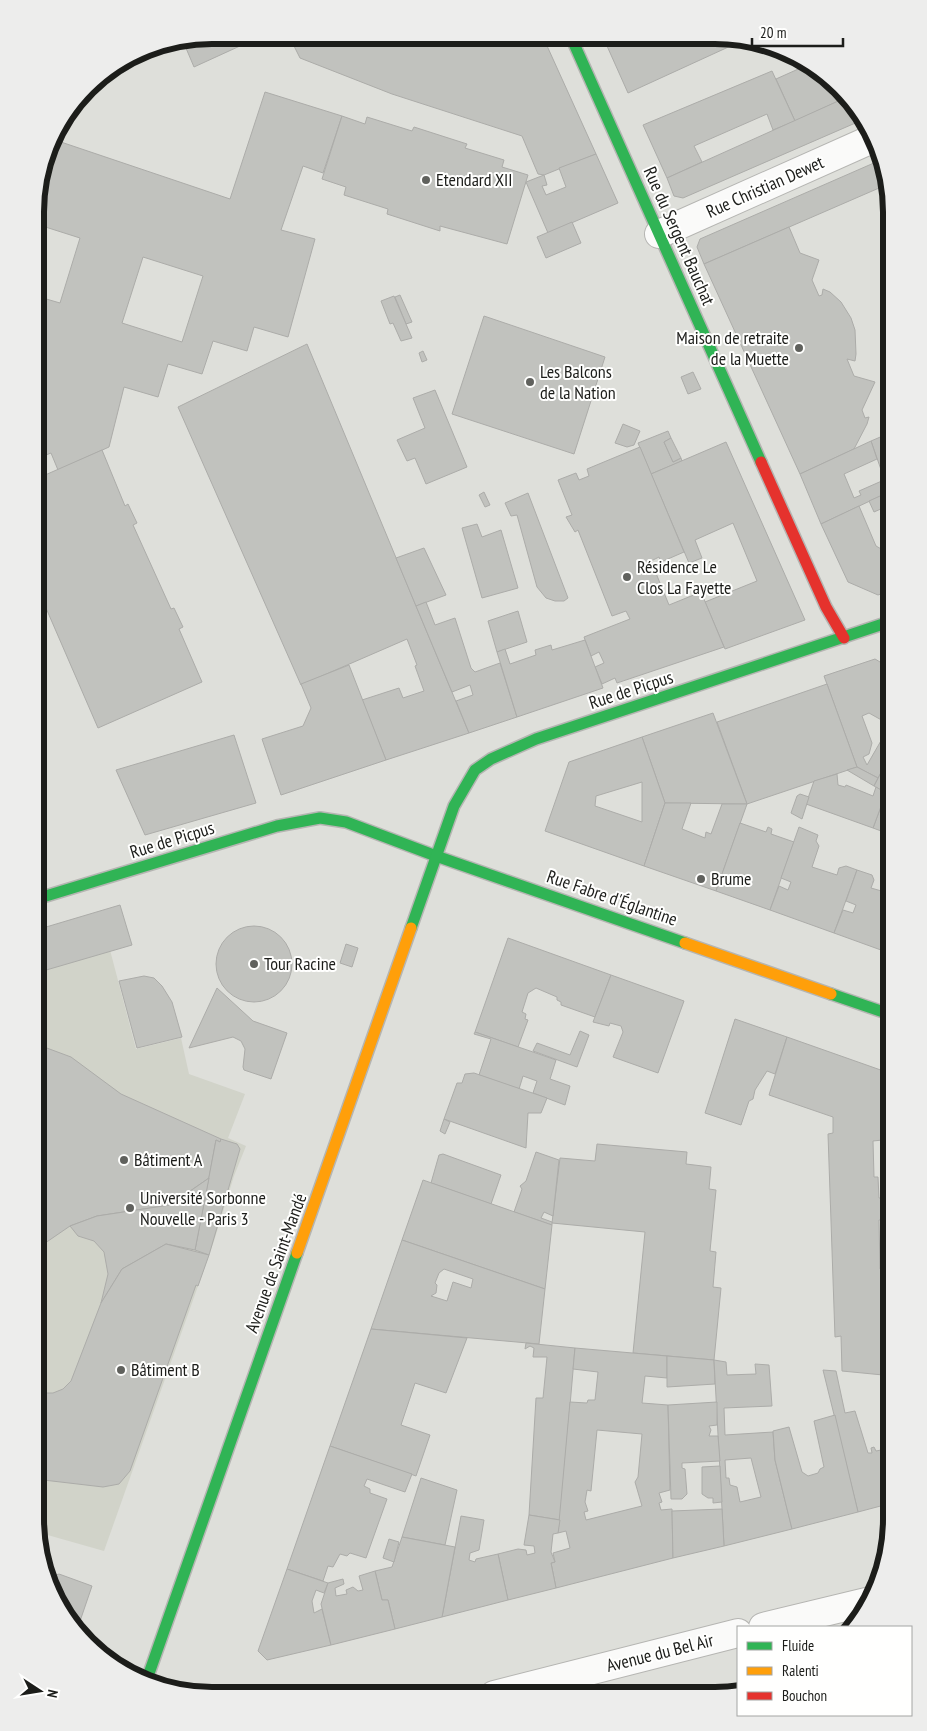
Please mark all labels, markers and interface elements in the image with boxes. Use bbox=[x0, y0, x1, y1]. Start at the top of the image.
scale bar bbox=[752, 15, 843, 47]
text: 20 m bbox=[760, 23, 786, 42]
street label: Rue Christian Dewet bbox=[702, 150, 827, 223]
street label: Rue du Sergent Bauchat bbox=[639, 163, 720, 309]
place label: Etendard XII bbox=[436, 168, 512, 191]
marker: Etendard XII bbox=[420, 174, 432, 186]
place label: Maison de retraite de la Muette bbox=[676, 326, 789, 370]
marker: Maison de retraite de la Muette bbox=[793, 342, 805, 354]
place label: Les Balcons de la Nation bbox=[540, 360, 616, 404]
marker: Les Balcons de la Nation bbox=[524, 376, 536, 388]
place label: Résidence Le Clos La Fayette bbox=[637, 555, 731, 599]
marker: Résidence Le Clos La Fayette bbox=[621, 571, 633, 583]
street label: Rue de Picpus bbox=[586, 665, 676, 714]
street label: Rue de Picpus bbox=[127, 816, 217, 863]
street label: Rue Fabre d'Églantine bbox=[544, 864, 680, 931]
place label: Brume bbox=[711, 867, 751, 890]
marker: Brume bbox=[695, 873, 707, 885]
place label: Tour Racine bbox=[264, 952, 336, 975]
marker: Tour Racine bbox=[248, 958, 260, 970]
place label: Bâtiment A bbox=[134, 1148, 203, 1171]
marker: Bâtiment A bbox=[118, 1154, 130, 1166]
place label: Université Sorbonne Nouvelle - Paris 3 bbox=[140, 1186, 266, 1230]
street label: Avenue de Saint-Mandé bbox=[240, 1190, 311, 1336]
marker: Université Sorbonne Nouvelle - Paris 3 bbox=[124, 1202, 136, 1214]
place label: Bâtiment B bbox=[131, 1358, 200, 1381]
marker: Bâtiment B bbox=[115, 1364, 127, 1376]
legend bbox=[737, 1626, 912, 1716]
street label: Avenue du Bel Air bbox=[604, 1628, 716, 1677]
text: Fluide bbox=[782, 1636, 814, 1655]
text: Ralenti bbox=[782, 1661, 819, 1680]
north arrow bbox=[15, 1666, 65, 1716]
text: Bouchon bbox=[782, 1686, 827, 1705]
text: N bbox=[43, 1688, 62, 1699]

